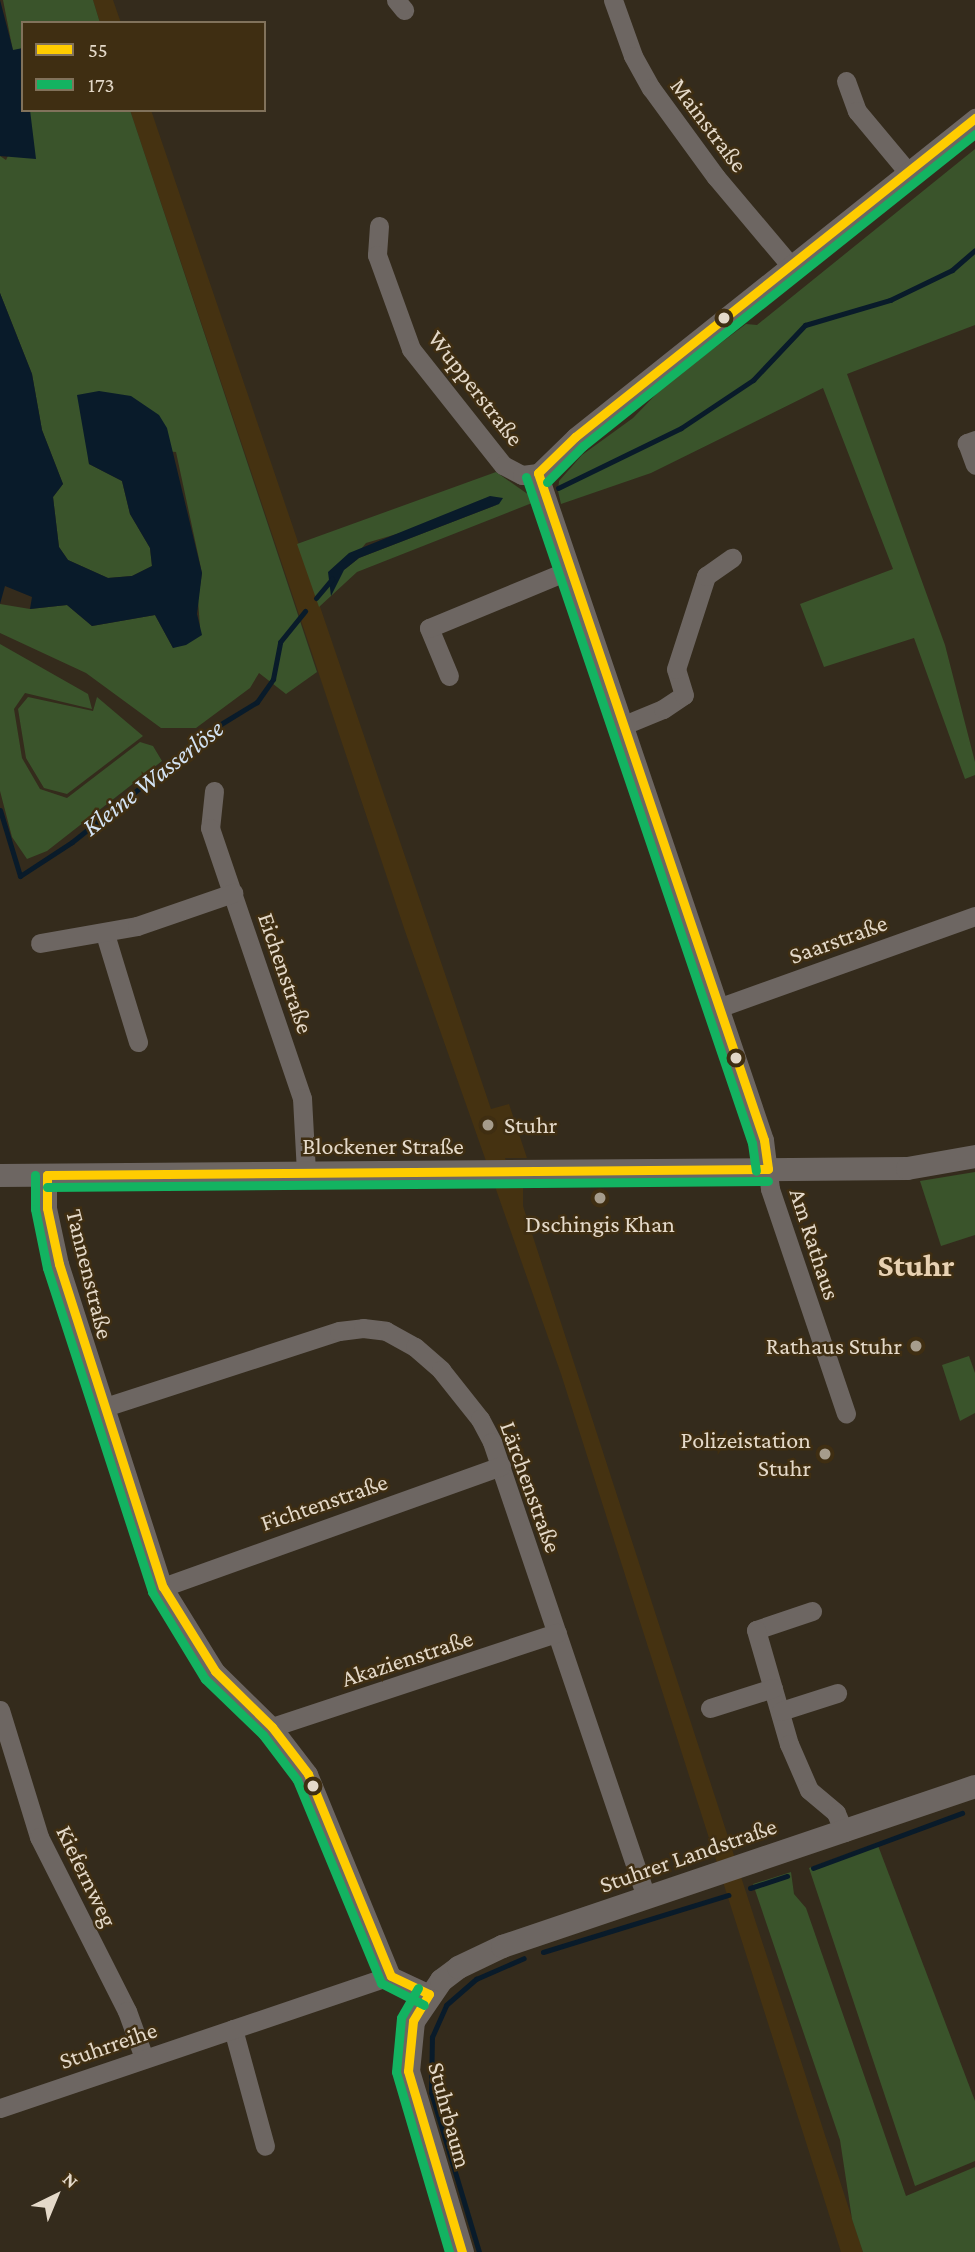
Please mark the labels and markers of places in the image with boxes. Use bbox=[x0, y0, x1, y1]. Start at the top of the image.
unlabelled marker bbox=[717, 311, 731, 325]
unlabelled marker bbox=[729, 1051, 743, 1065]
place label: Stuhr bbox=[504, 1111, 557, 1139]
marker: Stuhr bbox=[478, 1115, 498, 1135]
marker: Dschingis Khan bbox=[592, 1190, 608, 1206]
place label: Dschingis Khan bbox=[525, 1210, 675, 1238]
place label: Rathaus Stuhr bbox=[766, 1332, 902, 1360]
marker: Rathaus Stuhr bbox=[908, 1338, 924, 1354]
place label: Polizeistation Stuhr bbox=[681, 1426, 811, 1482]
marker: Polizeistation Stuhr bbox=[817, 1446, 833, 1462]
unlabelled marker bbox=[306, 1779, 320, 1793]

